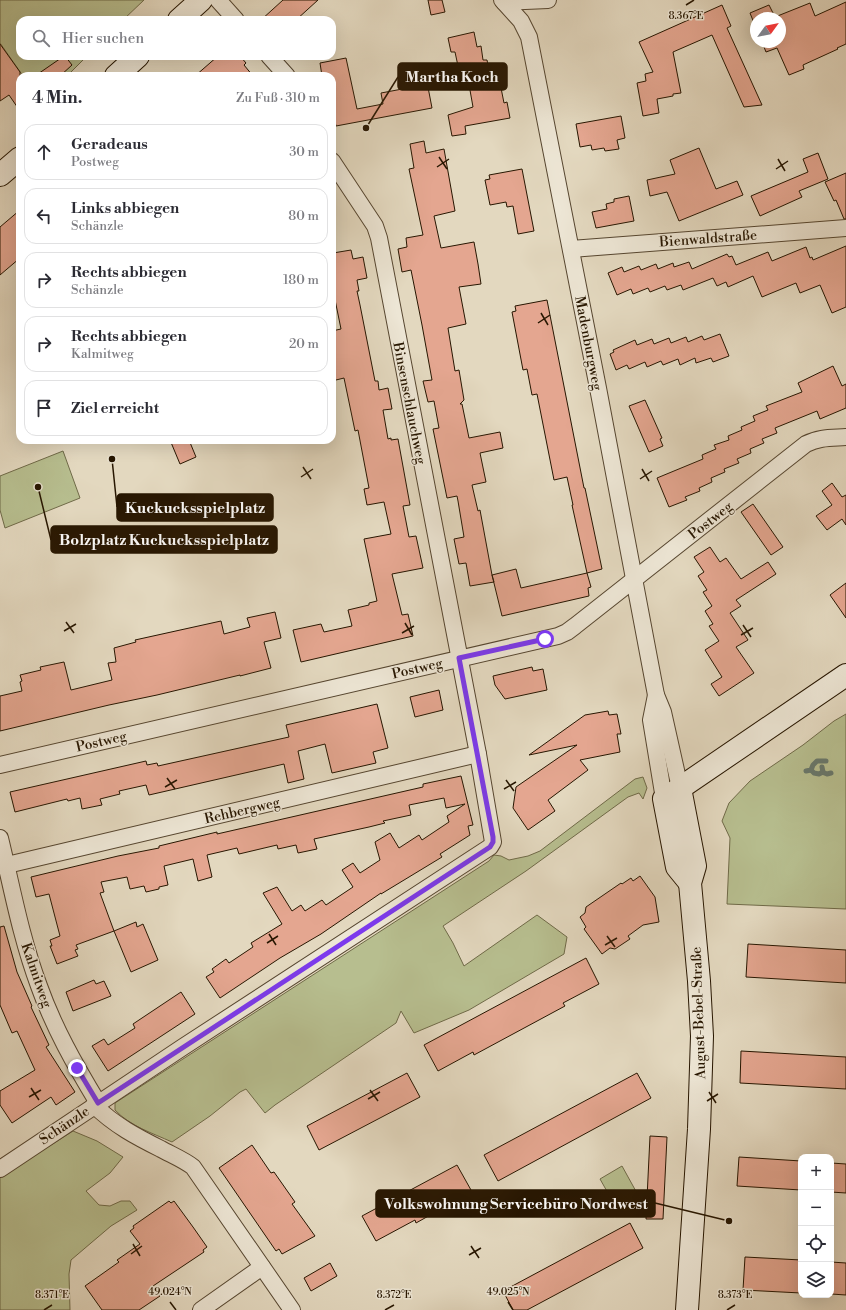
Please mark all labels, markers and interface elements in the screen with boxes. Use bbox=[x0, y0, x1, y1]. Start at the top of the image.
text: 8.367°E bbox=[668, 10, 704, 22]
north arrow bbox=[750, 12, 786, 48]
search box bbox=[16, 16, 336, 60]
icon: search bbox=[30, 27, 52, 49]
text: Hier suchen bbox=[62, 29, 144, 48]
callout: Martha Koch bbox=[398, 63, 507, 90]
text: Martha Koch bbox=[405, 68, 499, 87]
text: 4 Min. bbox=[32, 87, 82, 109]
text: Zu Fuß · 310 m bbox=[236, 90, 320, 106]
text: Geradeaus bbox=[71, 135, 148, 154]
icon: ahead bbox=[33, 141, 55, 163]
text: 30 m bbox=[289, 144, 319, 160]
text: Postweg bbox=[71, 154, 119, 170]
text: Links abbiegen bbox=[71, 199, 179, 218]
icon: left bbox=[33, 205, 55, 227]
text: 80 m bbox=[288, 208, 319, 224]
text: Schänzle bbox=[71, 218, 124, 234]
street label: Bienwaldstraße bbox=[658, 227, 758, 251]
text: Rechts abbiegen bbox=[71, 263, 187, 282]
icon: right bbox=[33, 269, 55, 291]
text: 180 m bbox=[283, 272, 319, 288]
text: Schänzle bbox=[71, 282, 124, 298]
street label: Madenburgweg bbox=[570, 294, 606, 393]
text: Rechts abbiegen bbox=[71, 327, 187, 346]
icon: right bbox=[33, 333, 55, 355]
text: 20 m bbox=[289, 336, 319, 352]
street label: Binsenschlauchweg bbox=[388, 340, 430, 467]
text: Kalmitweg bbox=[71, 346, 134, 362]
icon: arrive bbox=[33, 397, 55, 419]
text: Ziel erreicht bbox=[71, 399, 159, 418]
callout: Kuckucksspielplatz bbox=[117, 494, 273, 521]
street label: Postweg bbox=[685, 497, 737, 544]
text: Kuckucksspielplatz bbox=[125, 499, 265, 518]
callout: Bolzplatz Kuckucksspielplatz bbox=[51, 526, 277, 553]
text: Bolzplatz Kuckucksspielplatz bbox=[59, 531, 269, 550]
route start bbox=[536, 630, 554, 648]
street label: Postweg bbox=[390, 654, 445, 684]
street label: Postweg bbox=[74, 727, 129, 757]
street label: Rehbergweg bbox=[203, 793, 283, 828]
street label: Kalmitweg bbox=[17, 940, 56, 1011]
street label: August-Bebel-Straße bbox=[688, 946, 710, 1080]
route end bbox=[68, 1059, 86, 1077]
street label: Schänzle bbox=[36, 1103, 93, 1149]
map controls bbox=[798, 1154, 834, 1298]
button: + bbox=[798, 1154, 834, 1190]
callout: Volkswohnung Servicebüro Nordwest bbox=[376, 1190, 655, 1217]
button: − bbox=[798, 1190, 834, 1226]
text: Volkswohnung Servicebüro Nordwest bbox=[383, 1195, 648, 1214]
button: locate bbox=[798, 1226, 834, 1262]
button: layers bbox=[798, 1262, 834, 1298]
text: 49.024°N bbox=[148, 1286, 192, 1298]
text: 49.025°N bbox=[486, 1286, 530, 1298]
text: 8.371°E bbox=[35, 1289, 69, 1301]
text: 8.372°E bbox=[377, 1289, 412, 1301]
text: 8.373°E bbox=[718, 1289, 752, 1301]

